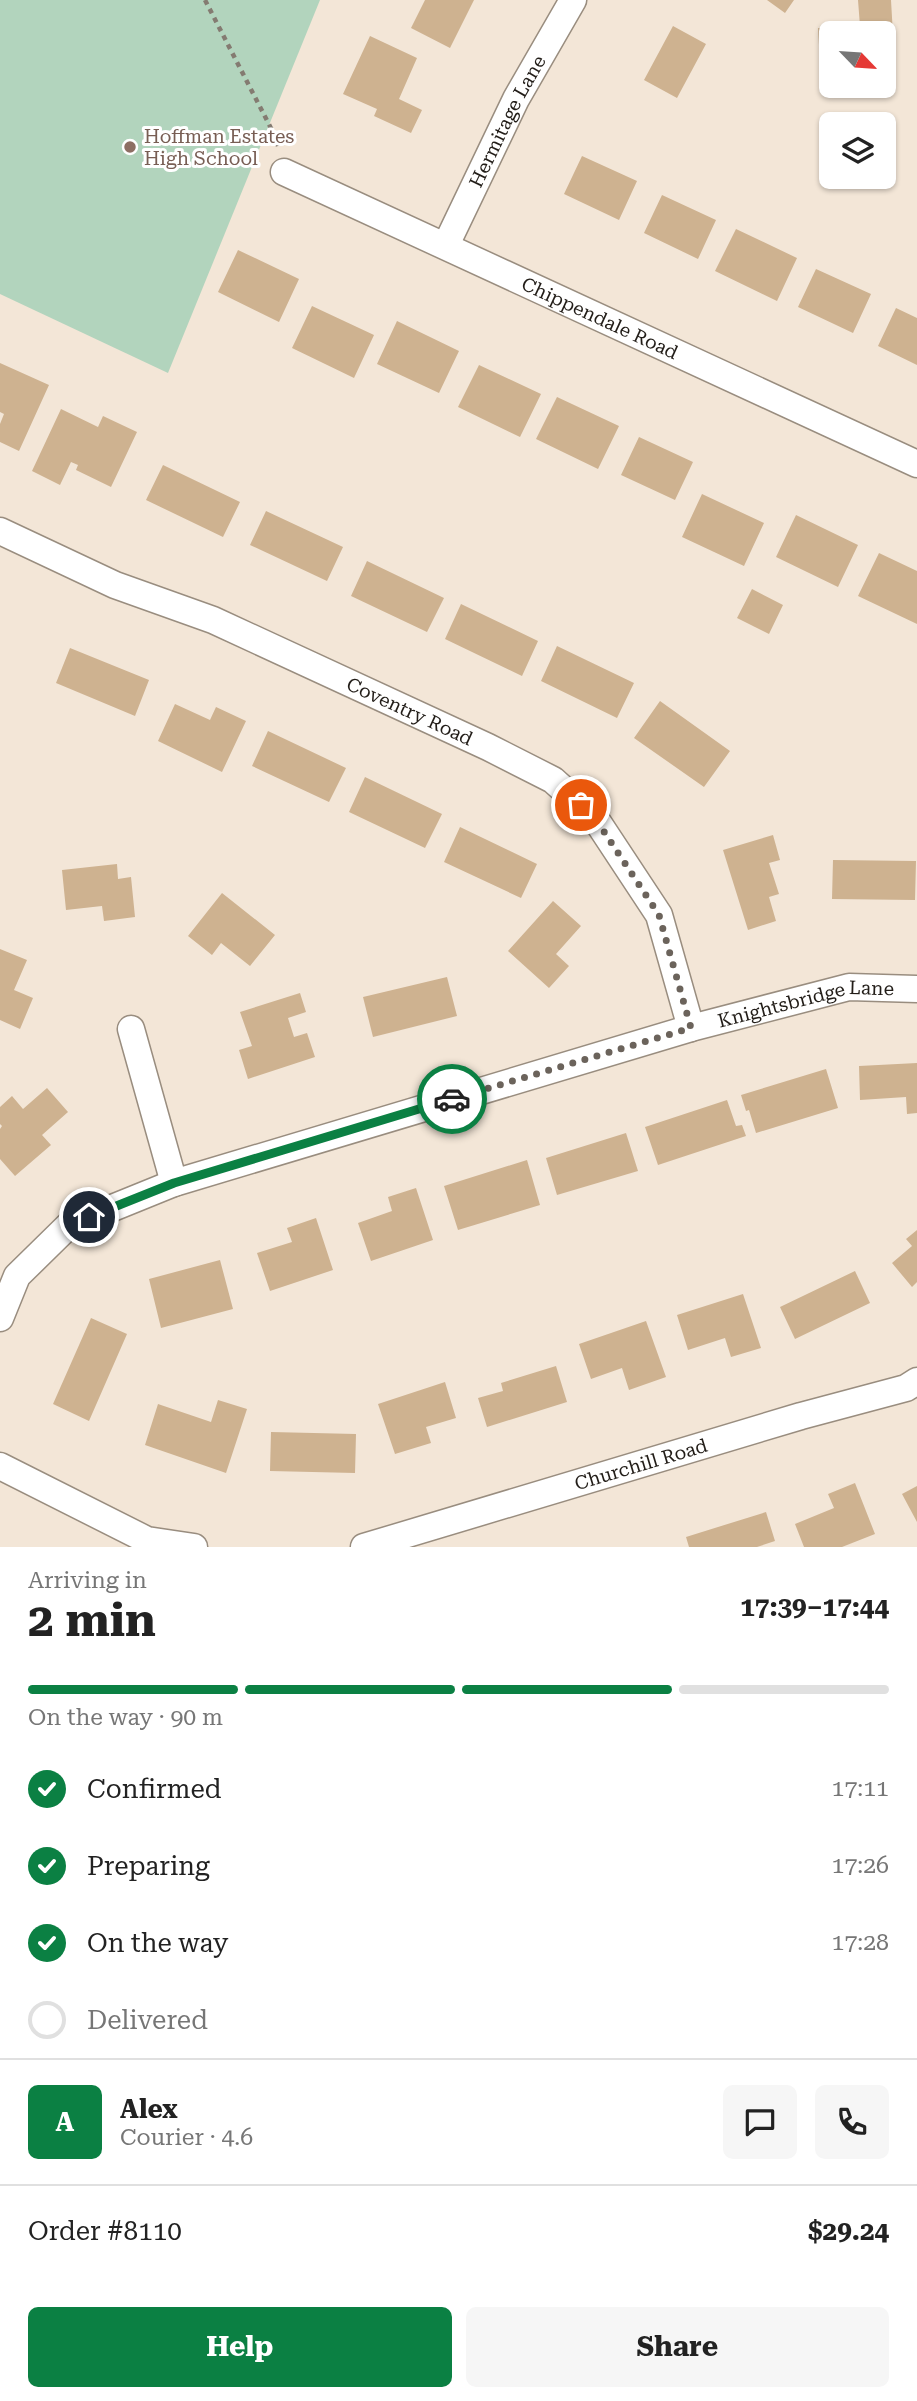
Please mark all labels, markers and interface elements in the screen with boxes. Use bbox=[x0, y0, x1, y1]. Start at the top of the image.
north arrow bbox=[819, 21, 896, 98]
map controls bbox=[819, 21, 896, 189]
street label: Hermitage Lane bbox=[464, 51, 550, 191]
button: layers bbox=[819, 112, 896, 189]
place label: Hoffman Estates High School bbox=[144, 125, 294, 170]
marker: Hoffman Estates High School bbox=[122, 139, 138, 155]
street label: Chippendale Road bbox=[518, 272, 682, 364]
street label: Coventry Road bbox=[343, 672, 477, 750]
pin bbox=[551, 775, 611, 835]
icon: bag bbox=[562, 786, 600, 824]
street label: Knightsbridge Lane bbox=[715, 976, 894, 1032]
courier bbox=[417, 1064, 487, 1134]
icon: car bbox=[433, 1080, 471, 1118]
pin bbox=[59, 1187, 119, 1247]
icon: home bbox=[70, 1198, 108, 1236]
street label: Churchill Road bbox=[572, 1433, 710, 1495]
text: Arriving in bbox=[28, 1567, 147, 1594]
text: 17:39–17:44 bbox=[740, 1592, 889, 1622]
text: 2 min bbox=[28, 1593, 156, 1647]
text: On the way · 90 m bbox=[28, 1704, 223, 1731]
icon: check bbox=[28, 1770, 66, 1808]
text: Confirmed bbox=[87, 1774, 222, 1804]
text: 17:11 bbox=[832, 1775, 889, 1802]
icon: check bbox=[28, 1847, 66, 1885]
text: Preparing bbox=[87, 1851, 210, 1881]
text: 17:26 bbox=[832, 1852, 889, 1879]
icon: check bbox=[28, 1924, 66, 1962]
text: On the way bbox=[87, 1928, 228, 1958]
text: 17:28 bbox=[832, 1929, 889, 1956]
text: Delivered bbox=[87, 2005, 208, 2035]
button: chat bbox=[723, 2085, 797, 2159]
button: phone bbox=[815, 2085, 889, 2159]
text: Alex bbox=[120, 2094, 178, 2124]
text: A bbox=[56, 2107, 74, 2137]
text: Courier · 4.6 bbox=[120, 2124, 253, 2151]
text: Order #8110 bbox=[28, 2216, 182, 2246]
text: $29.24 bbox=[808, 2216, 889, 2246]
button: Help bbox=[28, 2307, 452, 2387]
button: Share bbox=[466, 2307, 889, 2387]

